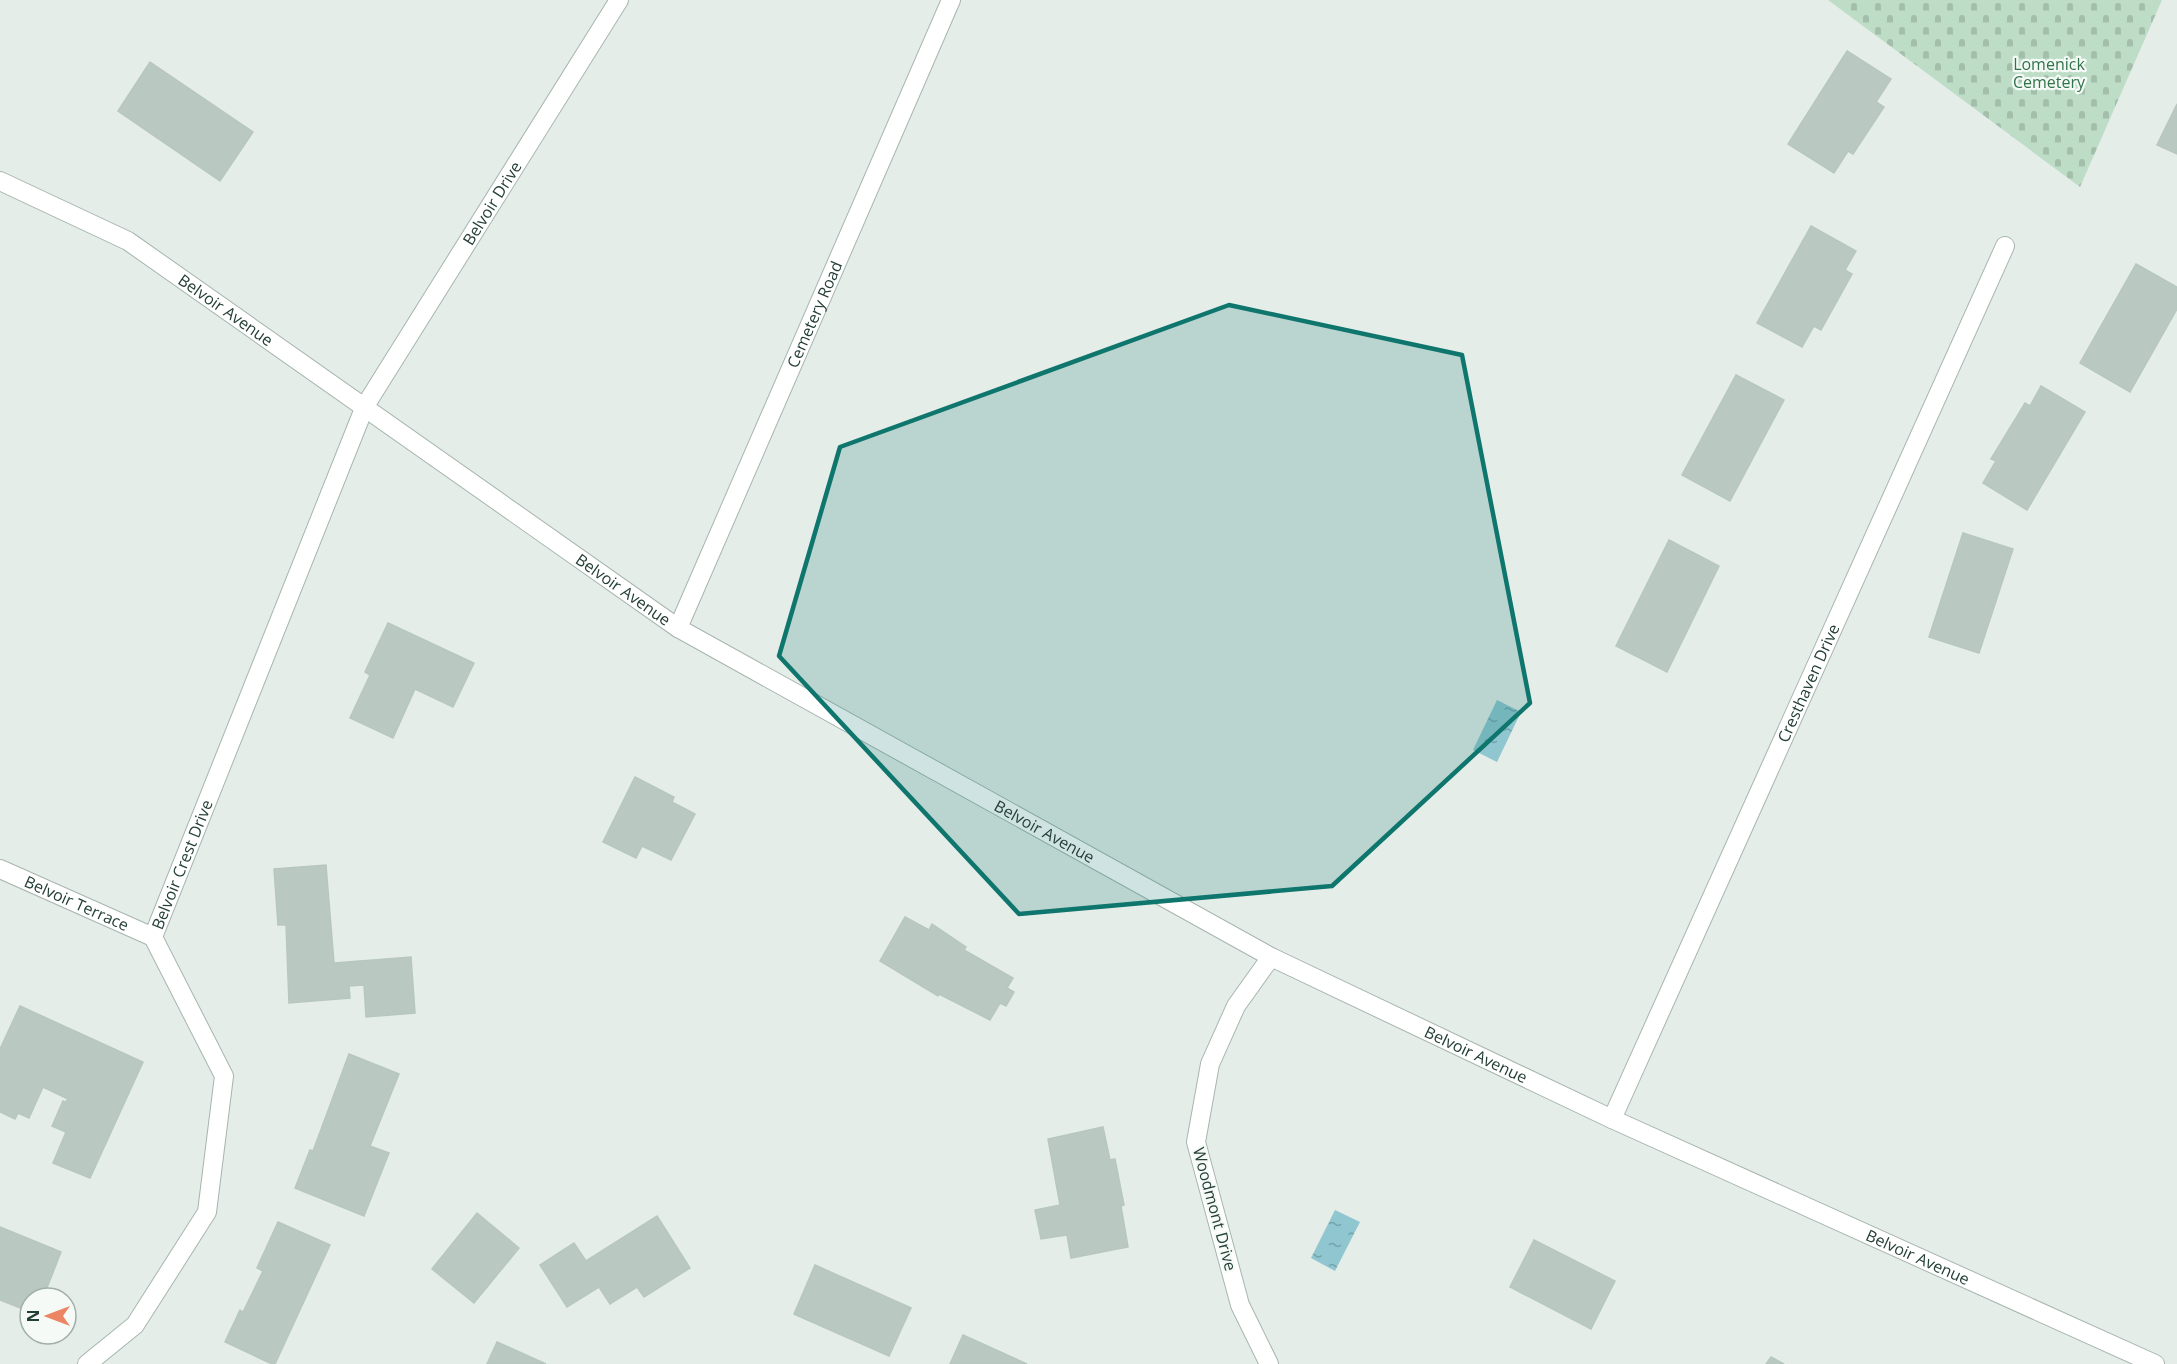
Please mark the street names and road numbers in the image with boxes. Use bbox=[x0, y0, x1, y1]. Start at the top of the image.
street label: Belvoir Drive bbox=[457, 157, 526, 249]
street label: Cemetery Road bbox=[781, 257, 847, 371]
street label: Belvoir Avenue bbox=[174, 269, 278, 351]
street label: Belvoir Avenue bbox=[571, 548, 675, 631]
street label: Cresthaven Drive bbox=[1772, 620, 1844, 746]
street label: Belvoir Avenue bbox=[990, 795, 1099, 868]
street label: Belvoir Crest Drive bbox=[146, 796, 218, 933]
street label: Belvoir Terrace bbox=[21, 870, 133, 936]
street label: Belvoir Avenue bbox=[1421, 1021, 1531, 1088]
street label: Woodmont Drive bbox=[1188, 1145, 1242, 1273]
street label: Belvoir Avenue bbox=[1862, 1224, 1973, 1290]

